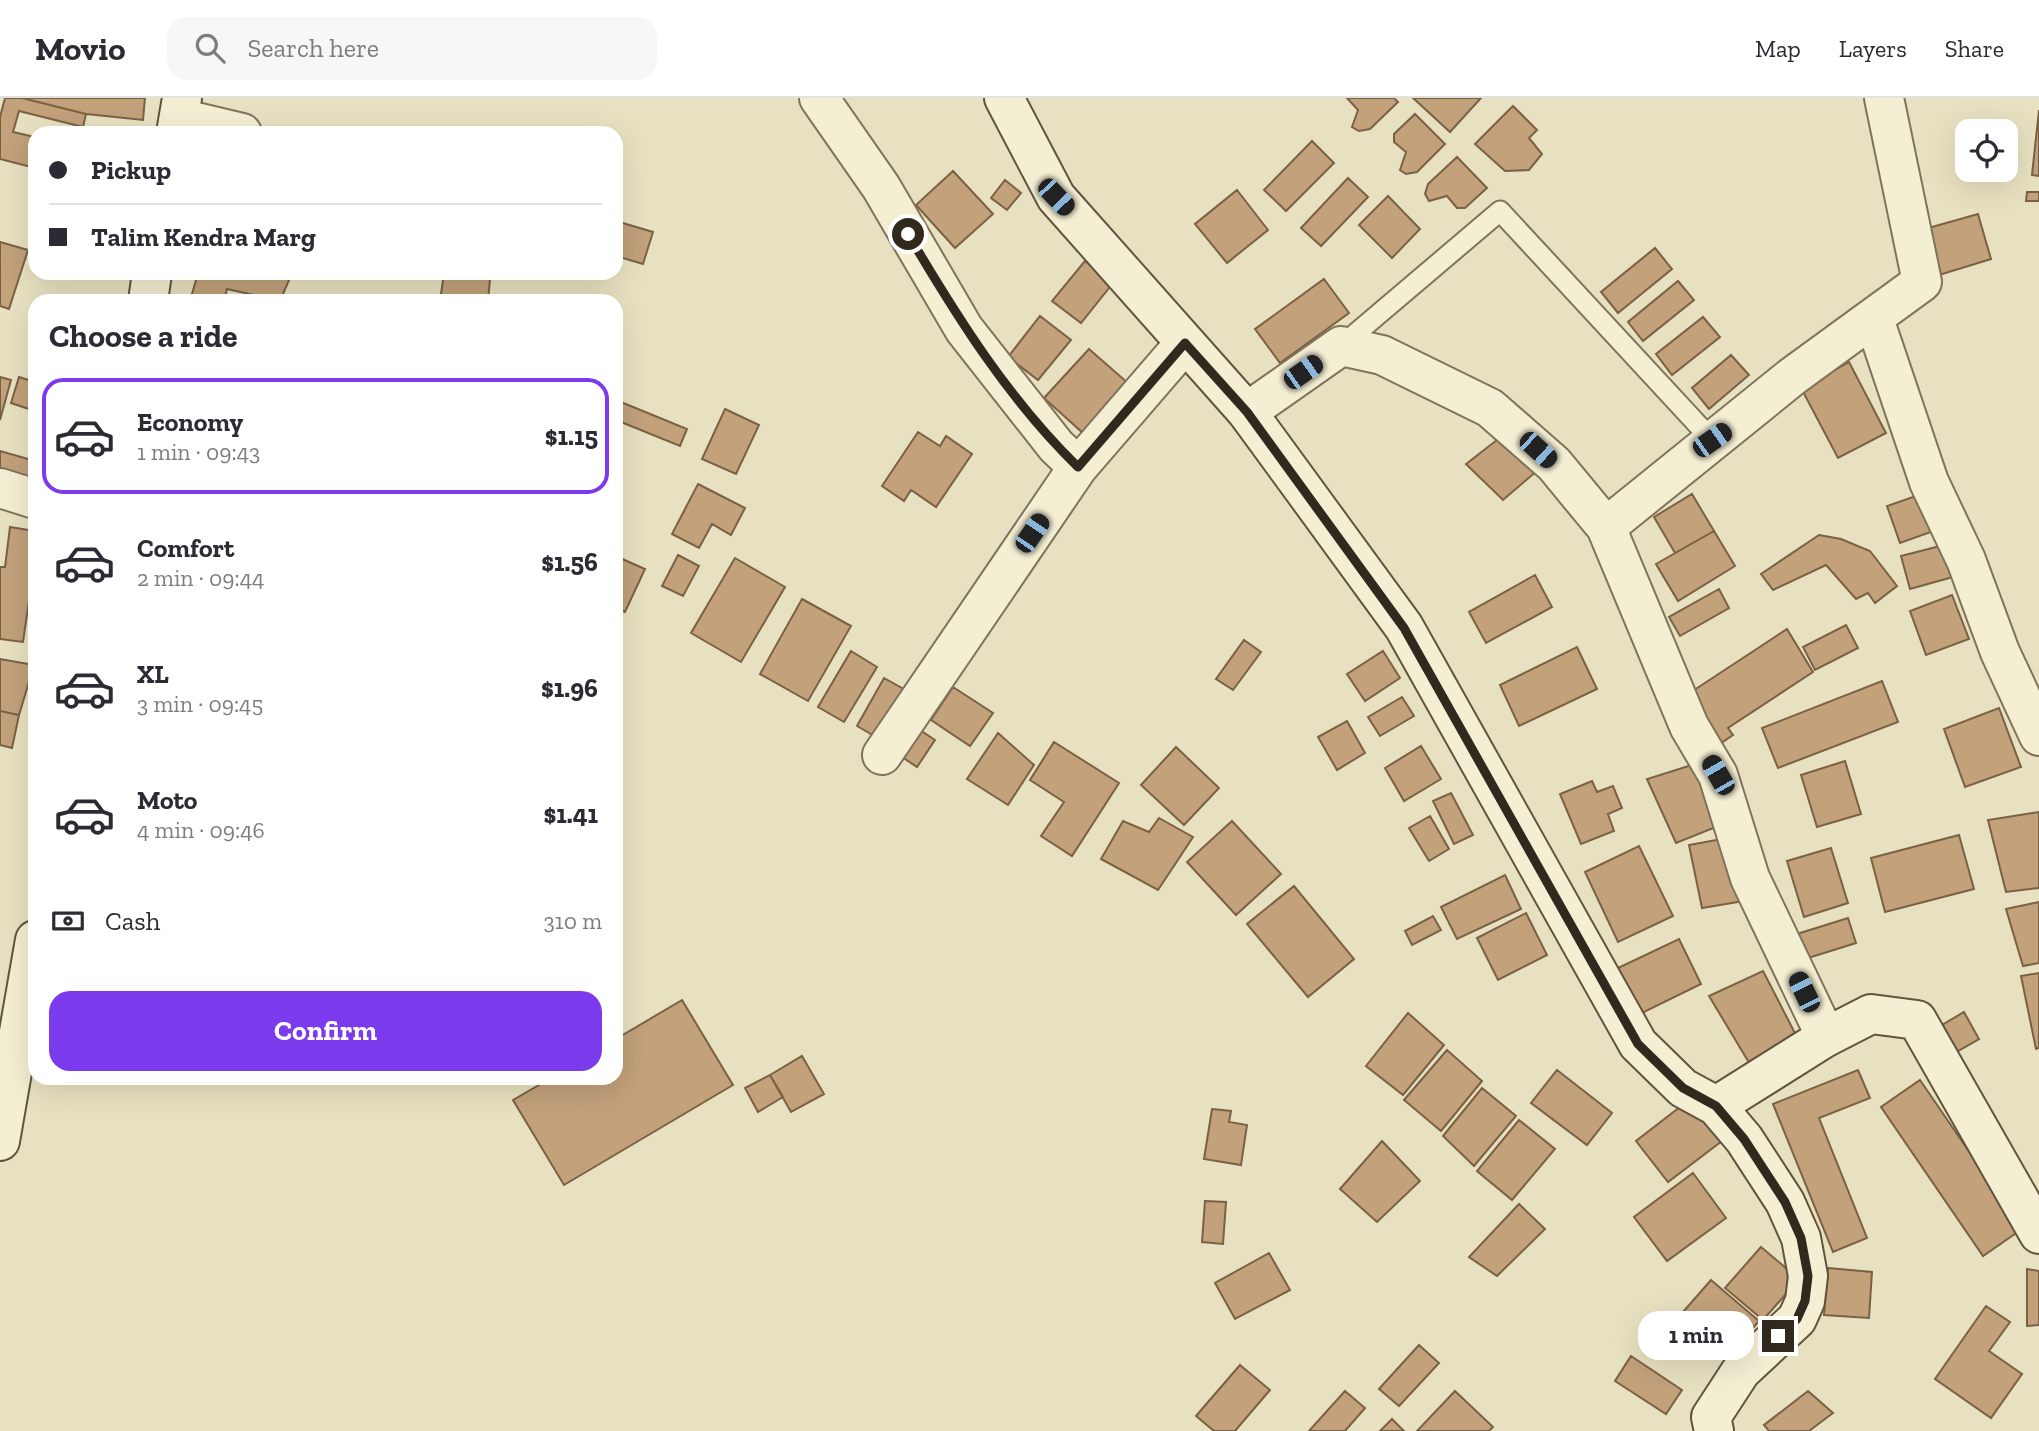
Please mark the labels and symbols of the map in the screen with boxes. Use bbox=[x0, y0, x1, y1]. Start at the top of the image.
car bbox=[1034, 175, 1079, 219]
route start bbox=[892, 218, 924, 250]
car bbox=[1280, 351, 1327, 393]
car bbox=[1689, 419, 1736, 461]
car bbox=[1516, 428, 1561, 472]
car bbox=[1012, 510, 1053, 556]
car bbox=[1699, 752, 1738, 798]
car bbox=[1786, 969, 1823, 1015]
callout: 1 min bbox=[1638, 1312, 1754, 1360]
route end bbox=[1762, 1320, 1794, 1352]

